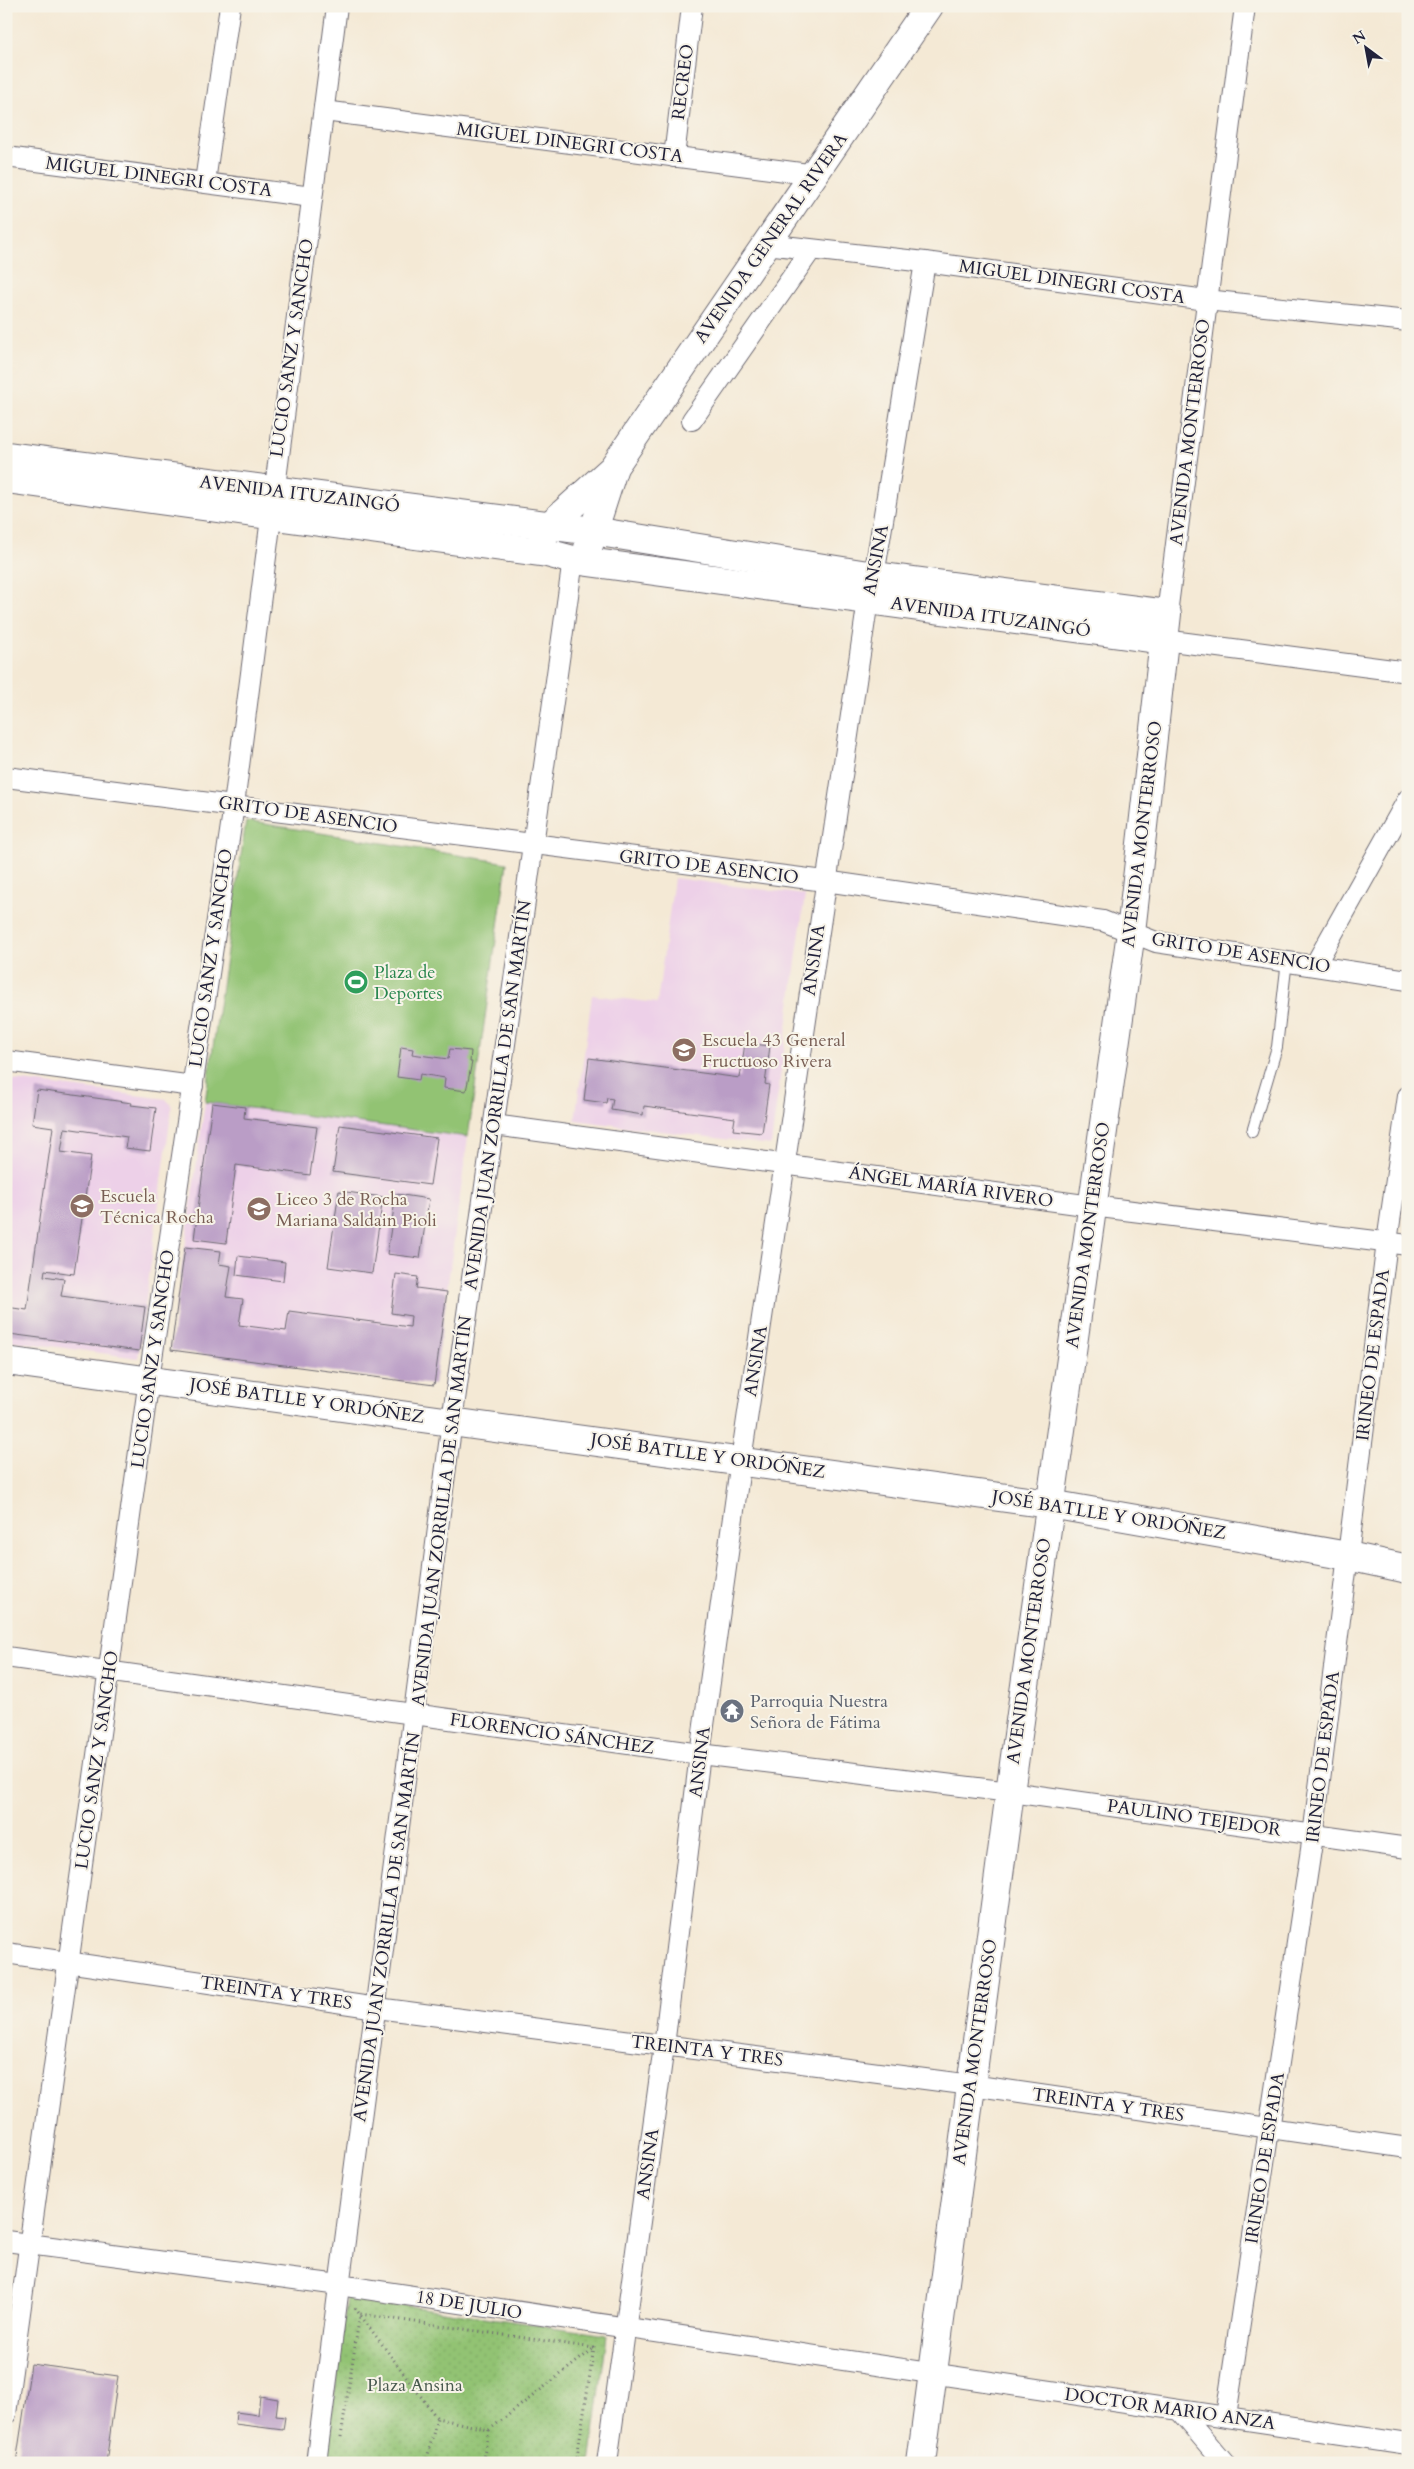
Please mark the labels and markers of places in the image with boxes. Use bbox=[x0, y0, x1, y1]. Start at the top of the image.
place label: Plaza de Deportes bbox=[374, 960, 443, 1006]
sports icon: Plaza de Deportes bbox=[343, 969, 369, 995]
place label: Escuela 43 General Fructuoso Rivera bbox=[702, 1028, 846, 1074]
school or university icon: Escuela 43 General Fructuoso Rivera bbox=[671, 1037, 697, 1063]
place label: Escuela Técnica Rocha bbox=[100, 1184, 214, 1230]
place label: Liceo 3 de Rocha Mariana Saldain Pioli bbox=[276, 1187, 437, 1233]
school or university icon: Escuela Técnica Rocha bbox=[69, 1193, 95, 1219]
school or university icon: Liceo 3 de Rocha Mariana Saldain Pioli bbox=[246, 1196, 272, 1222]
place label: Parroquia Nuestra Señora de Fátima bbox=[750, 1689, 888, 1735]
temple icon: Parroquia Nuestra Señora de Fátima bbox=[719, 1698, 745, 1724]

